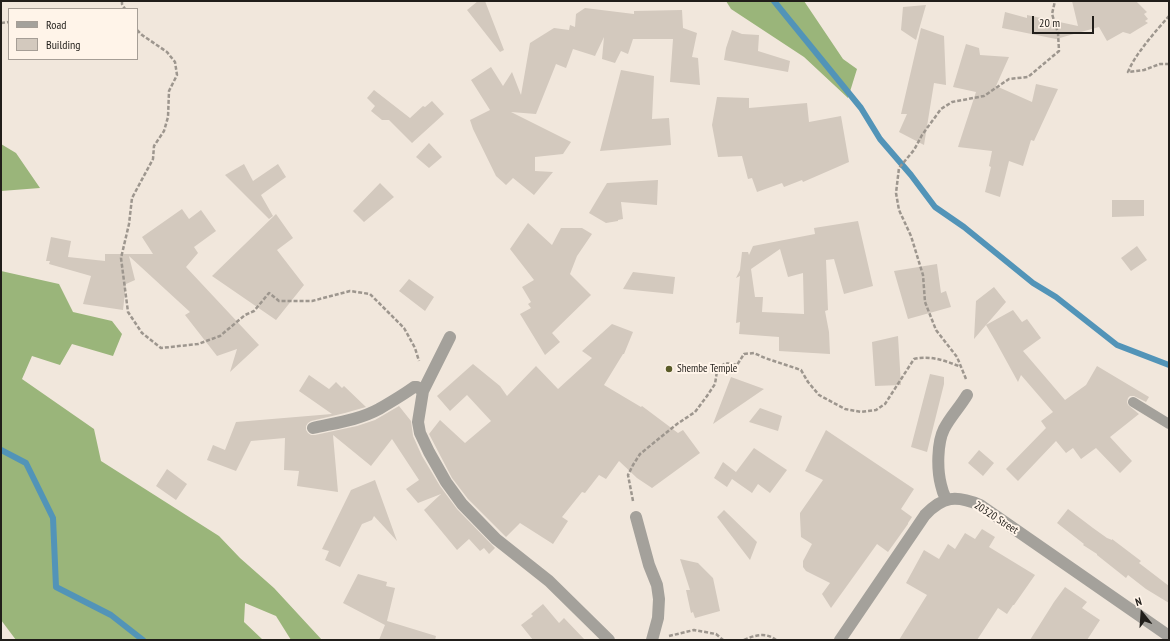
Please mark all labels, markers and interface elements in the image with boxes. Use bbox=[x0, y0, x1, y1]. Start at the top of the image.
legend bbox=[8, 8, 138, 60]
scale bar bbox=[1034, 8, 1096, 34]
text: 20 m bbox=[1039, 15, 1060, 30]
text: Road bbox=[46, 17, 66, 32]
text: Building bbox=[46, 37, 81, 52]
place label: Shembe Temple bbox=[677, 362, 737, 376]
marker: Shembe Temple bbox=[664, 364, 674, 374]
street label: 20320 Street bbox=[972, 499, 1020, 537]
north arrow bbox=[1122, 593, 1162, 633]
text: N bbox=[1134, 594, 1143, 609]

